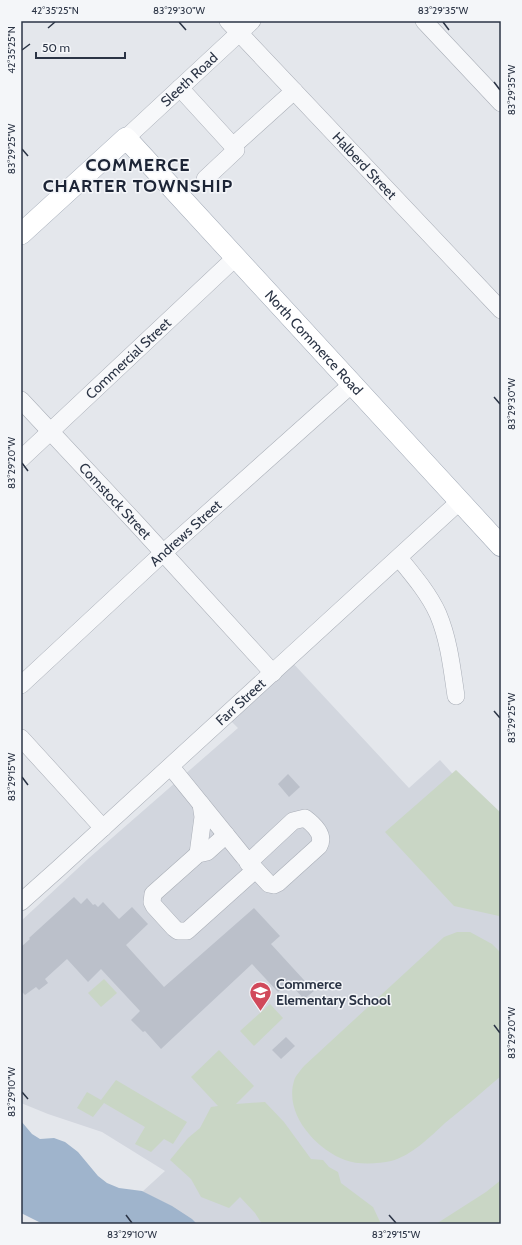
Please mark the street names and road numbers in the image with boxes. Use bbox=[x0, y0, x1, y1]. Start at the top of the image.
street label: Sleeth Road bbox=[157, 49, 221, 110]
street label: Halberd Street bbox=[329, 128, 401, 203]
street label: North Commerce Road bbox=[261, 286, 367, 399]
street label: Commercial Street bbox=[82, 314, 175, 403]
street label: Comstock Street bbox=[75, 459, 156, 543]
street label: Andrews Street bbox=[146, 496, 225, 570]
street label: Farr Street bbox=[212, 674, 269, 729]

